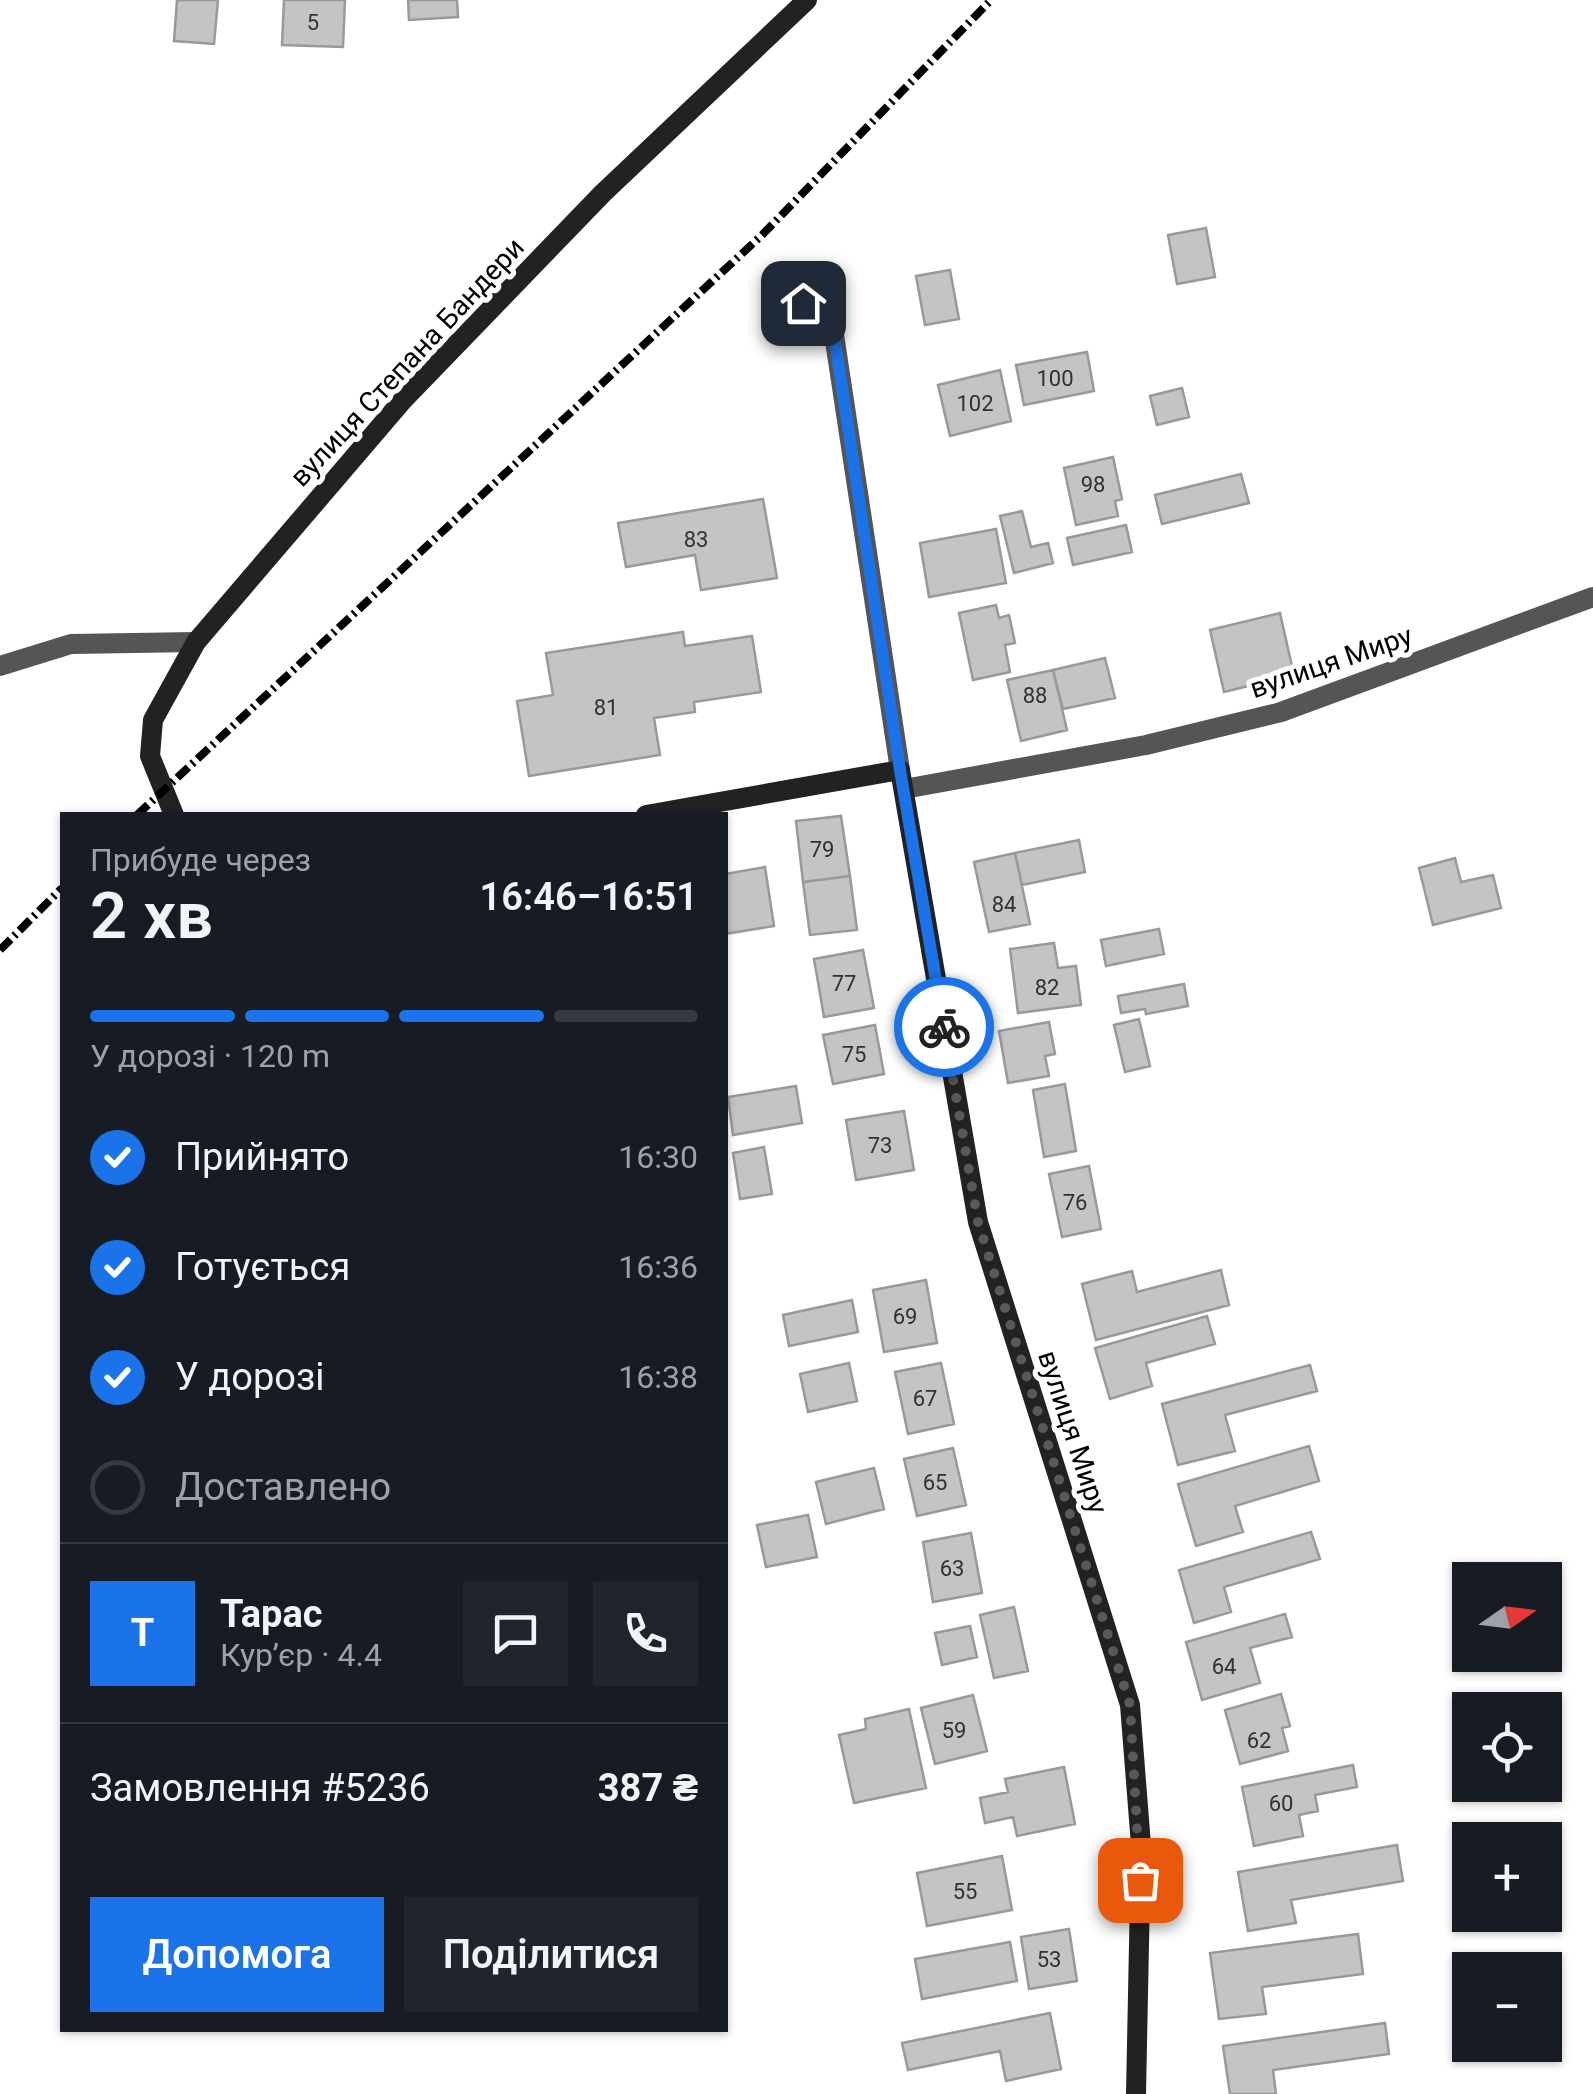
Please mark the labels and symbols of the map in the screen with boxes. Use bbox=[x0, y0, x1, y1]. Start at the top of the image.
house number: 5 bbox=[307, 10, 319, 35]
street label: вулиця Степана Бандери bbox=[283, 231, 531, 493]
pin bbox=[761, 261, 846, 346]
house number: 100 bbox=[1036, 366, 1074, 391]
house number: 102 bbox=[956, 391, 994, 416]
house number: 98 bbox=[1081, 472, 1105, 497]
house number: 83 bbox=[684, 527, 708, 552]
street label: вулиця Миру bbox=[1246, 619, 1416, 705]
house number: 88 bbox=[1023, 683, 1047, 708]
house number: 81 bbox=[594, 695, 618, 720]
house number: 79 bbox=[810, 837, 834, 862]
house number: 84 bbox=[992, 892, 1016, 917]
house number: 77 bbox=[832, 971, 856, 996]
house number: 82 bbox=[1035, 975, 1059, 1000]
courier bbox=[894, 977, 994, 1077]
house number: 75 bbox=[842, 1042, 866, 1067]
house number: 73 bbox=[868, 1133, 892, 1158]
house number: 76 bbox=[1063, 1190, 1087, 1215]
house number: 69 bbox=[893, 1304, 917, 1329]
street label: вулиця Миру bbox=[1031, 1346, 1115, 1518]
house number: 67 bbox=[913, 1386, 937, 1411]
house number: 65 bbox=[923, 1470, 947, 1495]
house number: 63 bbox=[940, 1556, 964, 1581]
north arrow bbox=[1452, 1562, 1562, 1672]
house number: 64 bbox=[1212, 1654, 1236, 1679]
house number: 59 bbox=[942, 1718, 966, 1743]
house number: 62 bbox=[1247, 1728, 1271, 1753]
house number: 60 bbox=[1269, 1791, 1293, 1816]
pin bbox=[1098, 1838, 1183, 1923]
house number: 55 bbox=[953, 1879, 977, 1904]
house number: 53 bbox=[1037, 1947, 1061, 1972]

